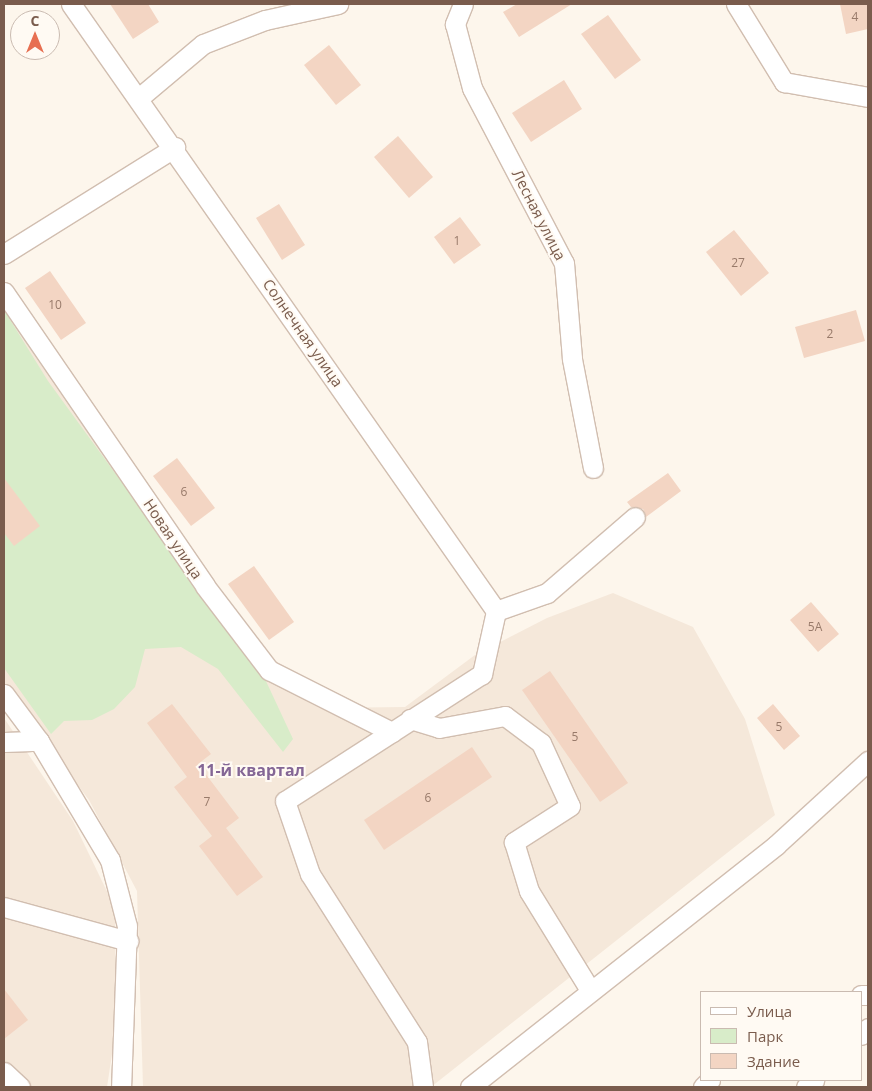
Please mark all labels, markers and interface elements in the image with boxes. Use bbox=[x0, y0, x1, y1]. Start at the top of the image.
north arrow bbox=[10, 10, 60, 60]
house number: 4 bbox=[852, 10, 858, 24]
text: С bbox=[31, 11, 39, 30]
street label: Лесная улица bbox=[508, 167, 570, 263]
house number: 1 bbox=[454, 234, 460, 248]
house number: 27 bbox=[731, 256, 745, 270]
street label: Солнечная улица bbox=[259, 276, 347, 390]
house number: 10 bbox=[48, 298, 62, 312]
house number: 2 bbox=[827, 327, 833, 341]
house number: 6 bbox=[181, 485, 187, 499]
street label: Новая улица bbox=[140, 496, 206, 582]
house number: 5А bbox=[808, 620, 822, 634]
house number: 5 bbox=[776, 720, 782, 734]
house number: 5 bbox=[572, 730, 578, 744]
district label: 11-й квартал bbox=[197, 760, 305, 780]
house number: 6 bbox=[425, 791, 431, 805]
house number: 7 bbox=[204, 795, 210, 809]
legend bbox=[700, 991, 862, 1081]
text: Улица bbox=[747, 1001, 792, 1021]
text: Парк bbox=[747, 1026, 783, 1046]
text: Здание bbox=[747, 1051, 800, 1071]

